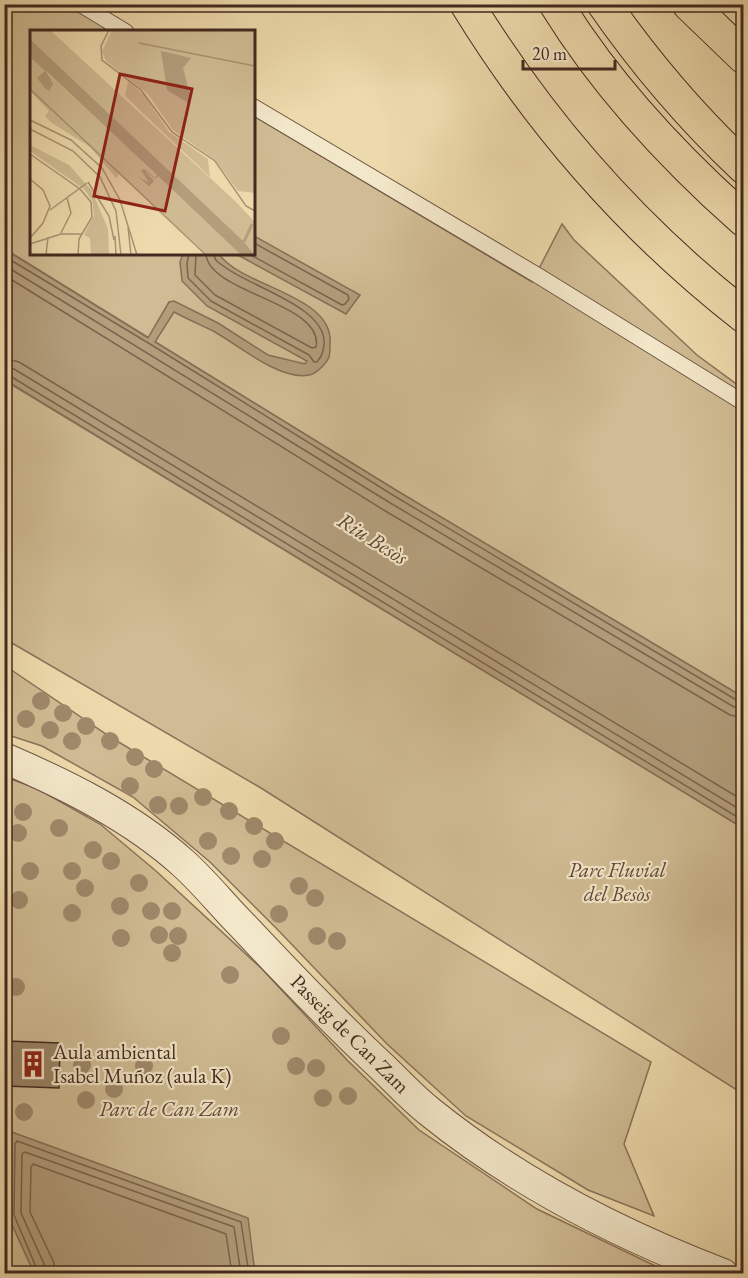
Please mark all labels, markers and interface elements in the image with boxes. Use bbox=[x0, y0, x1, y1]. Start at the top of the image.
inset map bbox=[30, 30, 255, 255]
scale bar bbox=[523, 33, 614, 71]
text: 20 m bbox=[532, 42, 567, 65]
water label: Riu Besòs bbox=[332, 506, 414, 572]
park label: Parc Fluvial del Besòs bbox=[568, 856, 667, 907]
street label: Passeig de Can Zam bbox=[285, 968, 416, 1099]
place label: Aula ambiental Isabel Muñoz (aula K) bbox=[52, 1038, 231, 1089]
building icon: Aula ambiental Isabel Muñoz (aula K) bbox=[18, 1049, 48, 1079]
park label: Parc de Can Zam bbox=[99, 1095, 239, 1122]

